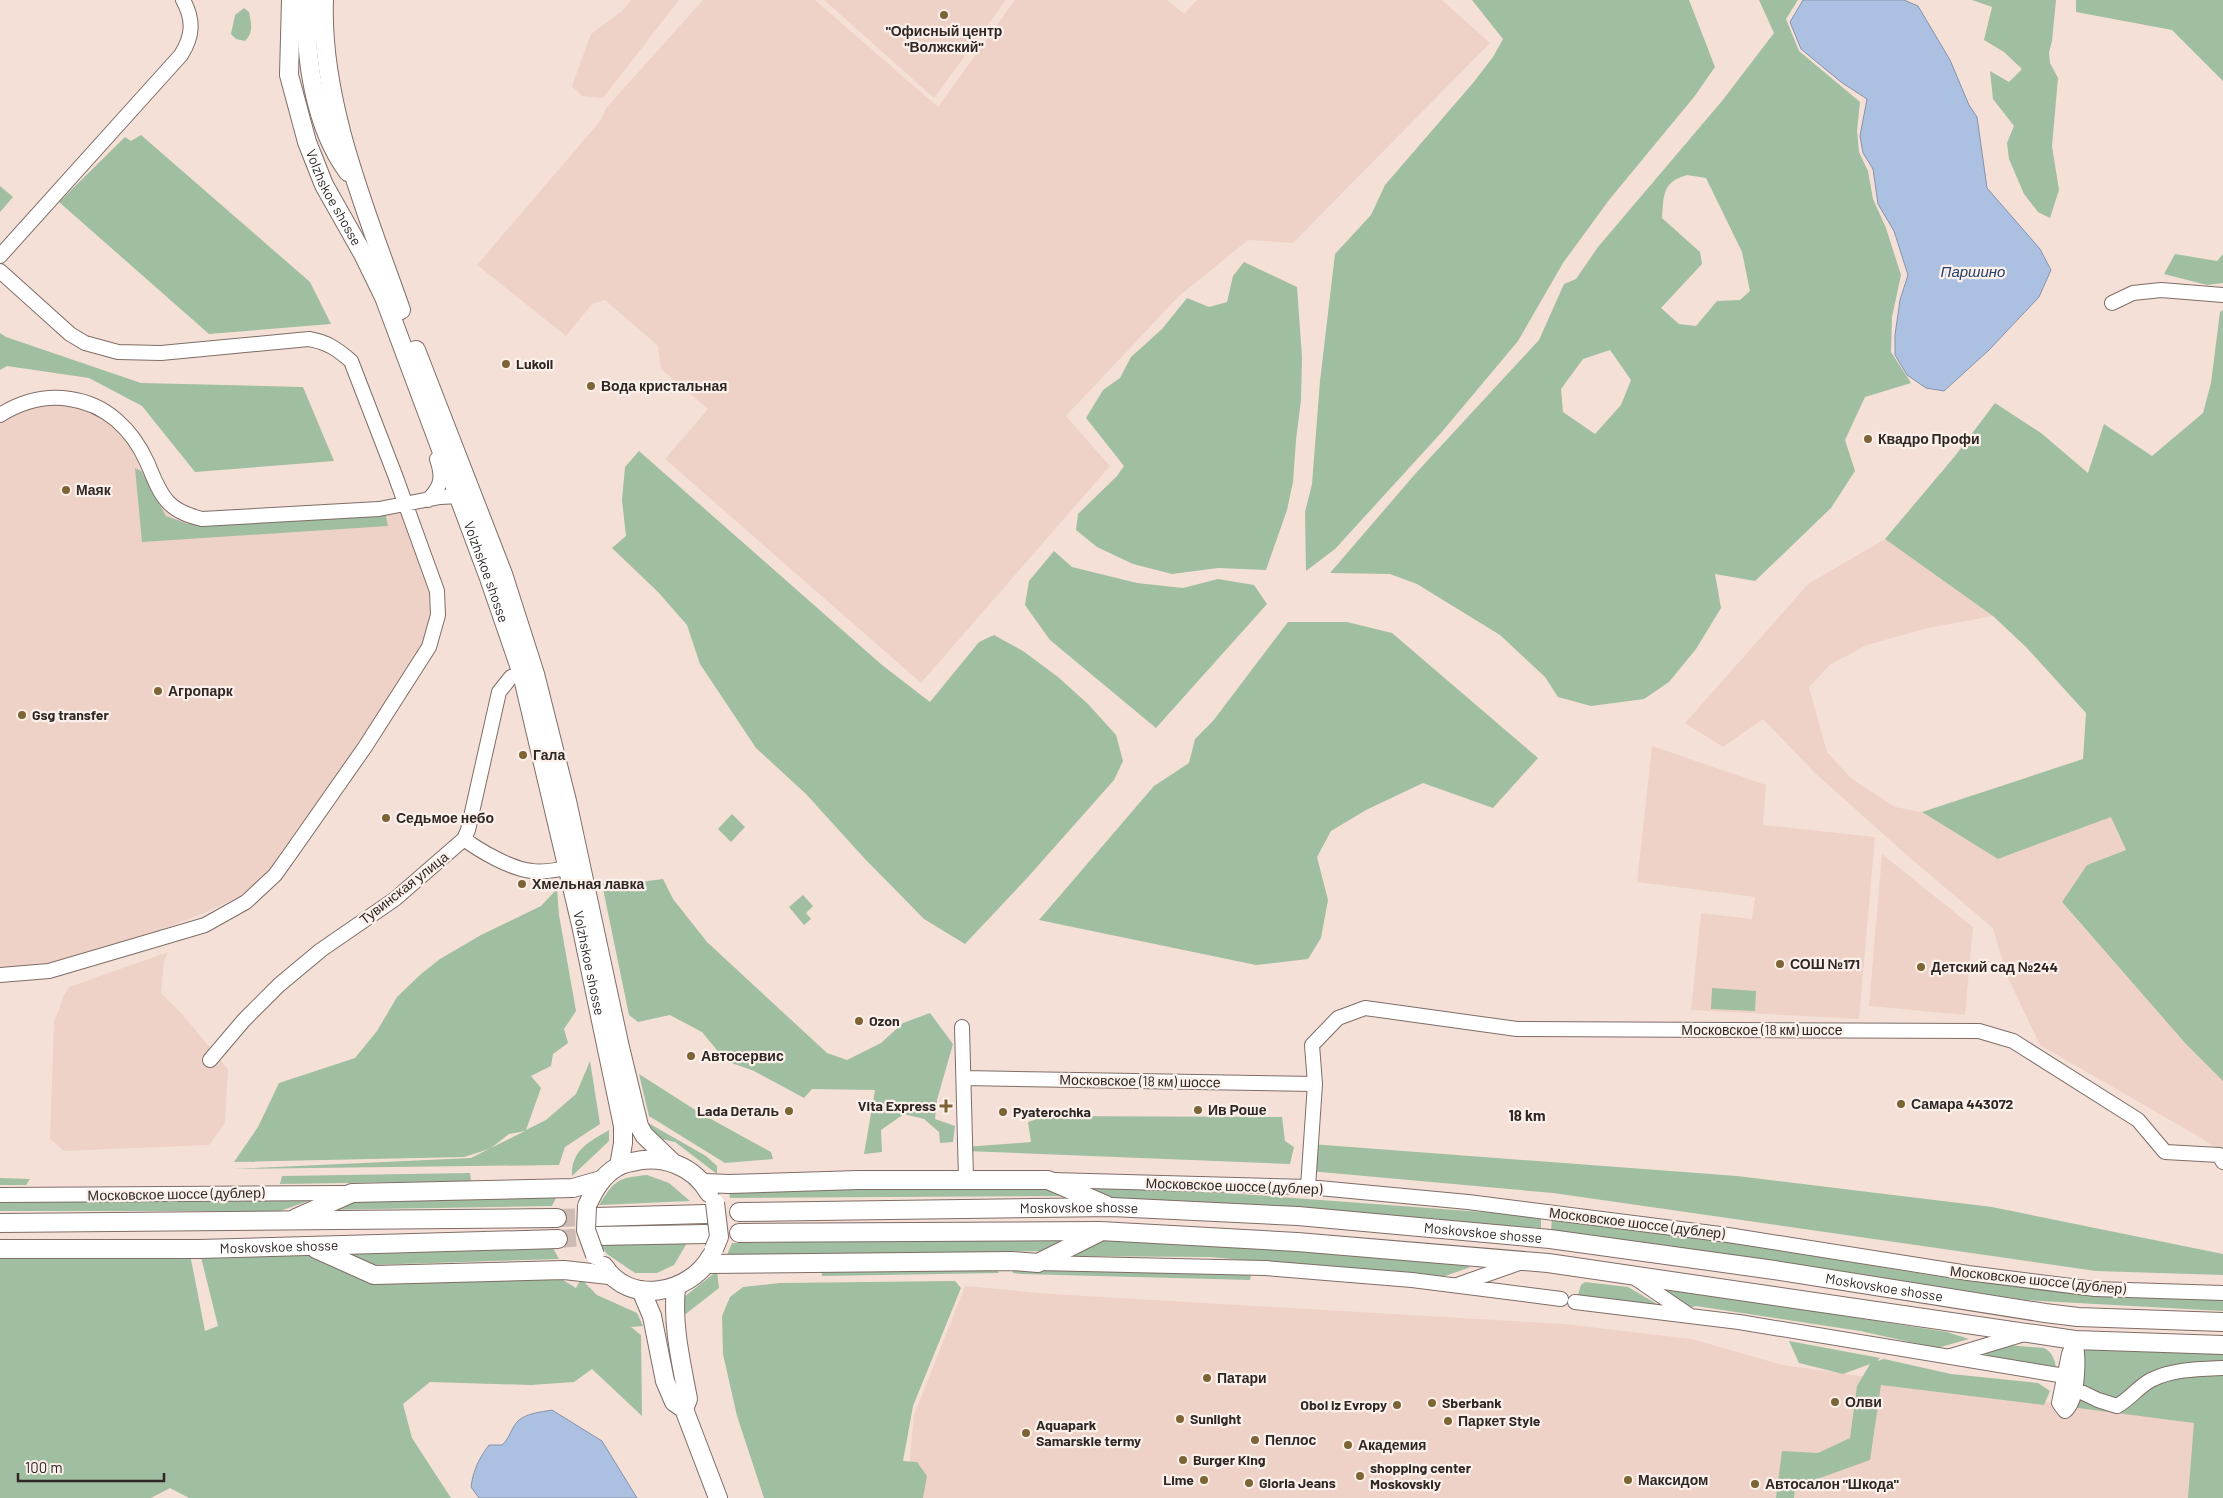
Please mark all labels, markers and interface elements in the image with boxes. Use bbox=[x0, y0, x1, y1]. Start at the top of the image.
marker: "Офисный центр "Волжский" bbox=[938, 9, 950, 21]
place label: "Офисный центр "Волжский" bbox=[886, 22, 1002, 55]
street label: Volzhskoe shosse bbox=[303, 147, 366, 249]
water label: Паршино bbox=[1941, 262, 2005, 280]
place label: Lukoil bbox=[516, 355, 553, 372]
marker: Lukoil bbox=[500, 358, 512, 370]
place label: Вода кристальная bbox=[601, 377, 727, 394]
marker: Вода кристальная bbox=[585, 380, 597, 392]
place label: Квадро Профи bbox=[1878, 430, 1980, 447]
marker: Квадро Профи bbox=[1862, 433, 1874, 445]
place label: Маяк bbox=[76, 481, 112, 498]
marker: Маяк bbox=[60, 484, 72, 496]
street label: Volzhskoe shosse bbox=[461, 519, 513, 624]
place label: Агропарк bbox=[168, 682, 234, 699]
marker: Агропарк bbox=[152, 685, 164, 697]
place label: Gsg transfer bbox=[32, 706, 109, 723]
marker: Gsg transfer bbox=[16, 709, 28, 721]
place label: Гала bbox=[533, 746, 565, 763]
marker: Гала bbox=[517, 749, 529, 761]
place label: Седьмое небо bbox=[396, 809, 494, 826]
marker: Седьмое небо bbox=[380, 812, 392, 824]
street label: Тувинская улица bbox=[356, 848, 452, 928]
place label: Хмельная лавка bbox=[532, 875, 644, 892]
marker: Хмельная лавка bbox=[516, 878, 528, 890]
street label: Volzhskoe shosse bbox=[570, 909, 609, 1017]
place label: СОШ №171 bbox=[1790, 955, 1860, 972]
marker: СОШ №171 bbox=[1774, 958, 1786, 970]
place label: Детский сад №244 bbox=[1931, 958, 2058, 975]
marker: Детский сад №244 bbox=[1915, 961, 1927, 973]
place label: Ozon bbox=[869, 1012, 900, 1029]
marker: Ozon bbox=[853, 1015, 865, 1027]
street label: Московское (18 км) шоссе bbox=[1681, 1021, 1843, 1038]
place label: Автосервис bbox=[701, 1047, 784, 1064]
marker: Автосервис bbox=[685, 1050, 697, 1062]
street label: Московское (18 км) шоссе bbox=[1059, 1071, 1221, 1090]
place label: Самара 443072 bbox=[1911, 1095, 2014, 1112]
place label: Vita Express bbox=[858, 1097, 936, 1114]
marker: Самара 443072 bbox=[1895, 1098, 1907, 1110]
marker: Vita Express bbox=[940, 1100, 952, 1112]
place label: Ив Роше bbox=[1208, 1101, 1267, 1118]
place label: Lada Dеталь bbox=[697, 1102, 779, 1119]
place label: Pyaterochka bbox=[1013, 1103, 1091, 1120]
marker: Ив Роше bbox=[1192, 1104, 1204, 1116]
marker: Lada Dеталь bbox=[783, 1105, 795, 1117]
marker: Pyaterochka bbox=[997, 1106, 1009, 1118]
district label: 18 km bbox=[1509, 1106, 1545, 1124]
street label: Московское шоссе (дублер) bbox=[1145, 1174, 1323, 1197]
street label: Московское шоссе (дублер) bbox=[87, 1183, 265, 1204]
street label: Moskovskoe shosse bbox=[1020, 1198, 1139, 1216]
street label: Московское шоссе (дублер) bbox=[1548, 1203, 1726, 1242]
street label: Moskovskoe shosse bbox=[1423, 1219, 1543, 1246]
street label: Moskovskoe shosse bbox=[219, 1236, 339, 1256]
street label: Московское шоссе (дублер) bbox=[1949, 1262, 2127, 1297]
street label: Moskovskoe shosse bbox=[1824, 1269, 1944, 1305]
place label: Патари bbox=[1217, 1369, 1267, 1386]
marker: Патари bbox=[1201, 1372, 1213, 1384]
place label: Олви bbox=[1845, 1393, 1882, 1410]
place label: Sberbank bbox=[1442, 1394, 1502, 1411]
place label: Oboi iz Evropy bbox=[1300, 1396, 1387, 1413]
marker: Олви bbox=[1829, 1396, 1841, 1408]
marker: Sberbank bbox=[1426, 1397, 1438, 1409]
marker: Oboi iz Evropy bbox=[1391, 1399, 1403, 1411]
place label: Sunlight bbox=[1190, 1410, 1241, 1427]
place label: Паркет Style bbox=[1458, 1412, 1541, 1429]
marker: Sunlight bbox=[1174, 1413, 1186, 1425]
marker: Паркет Style bbox=[1442, 1415, 1454, 1427]
place label: Aquapark Samarskie termy bbox=[1036, 1416, 1141, 1449]
marker: Aquapark Samarskie termy bbox=[1020, 1427, 1032, 1439]
place label: Пеплос bbox=[1265, 1431, 1316, 1448]
marker: Пеплос bbox=[1249, 1434, 1261, 1446]
place label: Академия bbox=[1358, 1436, 1427, 1453]
marker: Академия bbox=[1342, 1439, 1354, 1451]
scale bar bbox=[18, 1450, 164, 1482]
place label: Burger King bbox=[1193, 1451, 1266, 1468]
marker: Burger King bbox=[1177, 1454, 1189, 1466]
text: 100 m bbox=[25, 1458, 63, 1476]
place label: shopping center Moskovskiy bbox=[1370, 1459, 1472, 1492]
marker: shopping center Moskovskiy bbox=[1354, 1470, 1366, 1482]
place label: Lime bbox=[1163, 1471, 1194, 1488]
place label: Максидом bbox=[1638, 1471, 1708, 1488]
marker: Lime bbox=[1198, 1474, 1210, 1486]
place label: Gloria Jeans bbox=[1259, 1474, 1336, 1491]
marker: Максидом bbox=[1622, 1474, 1634, 1486]
place label: Автосалон "Шкода" bbox=[1765, 1475, 1899, 1492]
marker: Gloria Jeans bbox=[1243, 1477, 1255, 1489]
marker: Автосалон "Шкода" bbox=[1749, 1478, 1761, 1490]

